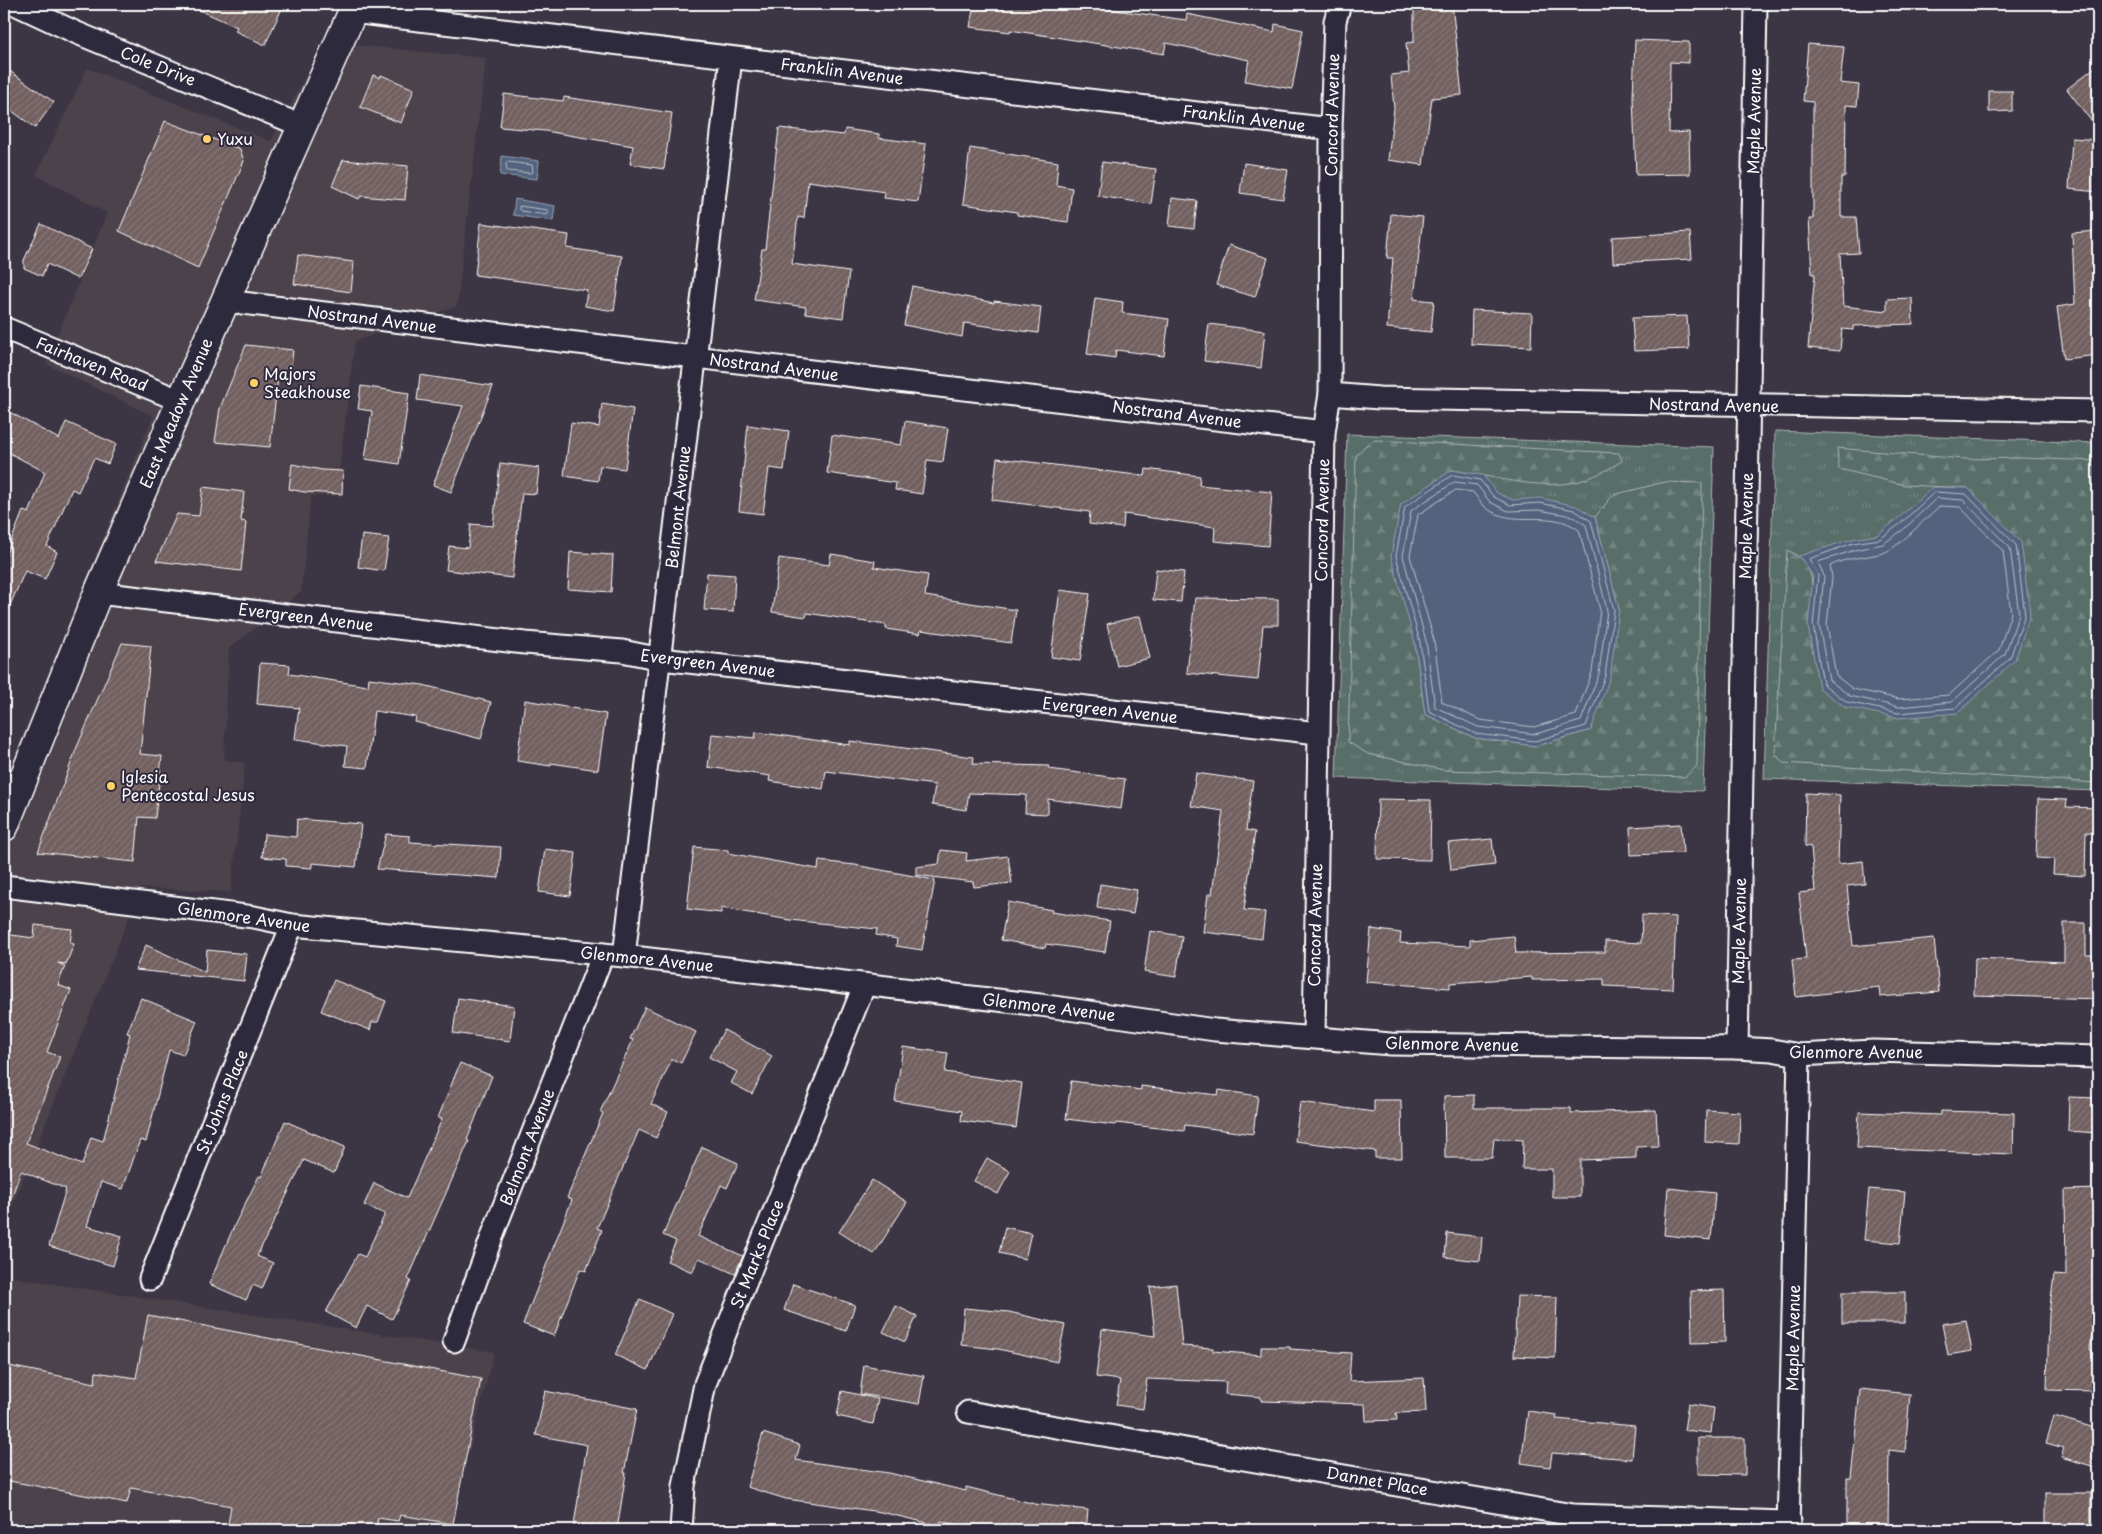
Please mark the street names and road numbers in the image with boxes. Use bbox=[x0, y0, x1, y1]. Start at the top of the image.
street label: Cole Drive bbox=[117, 39, 200, 91]
street label: Franklin Avenue bbox=[779, 51, 905, 89]
street label: Concord Avenue bbox=[1318, 53, 1344, 177]
street label: Maple Avenue bbox=[1740, 67, 1766, 174]
street label: Franklin Avenue bbox=[1181, 98, 1307, 136]
street label: Nostrand Avenue bbox=[306, 298, 438, 338]
street label: Fairhaven Road bbox=[33, 330, 152, 396]
street label: East Meadow Avenue bbox=[133, 333, 218, 491]
street label: Nostrand Avenue bbox=[708, 346, 840, 386]
street label: Nostrand Avenue bbox=[1649, 391, 1780, 417]
street label: Nostrand Avenue bbox=[1111, 393, 1243, 433]
street label: Belmont Avenue bbox=[659, 444, 695, 570]
street label: Concord Avenue bbox=[1308, 458, 1334, 582]
street label: Maple Avenue bbox=[1732, 472, 1758, 579]
street label: Evergreen Avenue bbox=[237, 596, 375, 636]
street label: Evergreen Avenue bbox=[639, 642, 777, 682]
street label: Evergreen Avenue bbox=[1041, 690, 1179, 728]
street label: Concord Avenue bbox=[1301, 863, 1327, 987]
street label: Maple Avenue bbox=[1725, 877, 1751, 984]
street label: Glenmore Avenue bbox=[176, 895, 312, 937]
street label: Glenmore Avenue bbox=[579, 939, 715, 977]
street label: Glenmore Avenue bbox=[981, 986, 1117, 1026]
street label: Glenmore Avenue bbox=[1385, 1030, 1519, 1056]
street label: Glenmore Avenue bbox=[1789, 1039, 1923, 1063]
street label: St Johns Place bbox=[189, 1045, 253, 1158]
street label: Belmont Avenue bbox=[493, 1084, 559, 1209]
street label: St Marks Place bbox=[723, 1196, 789, 1312]
street label: Maple Avenue bbox=[1779, 1284, 1805, 1391]
street label: Dannet Place bbox=[1324, 1459, 1430, 1501]

